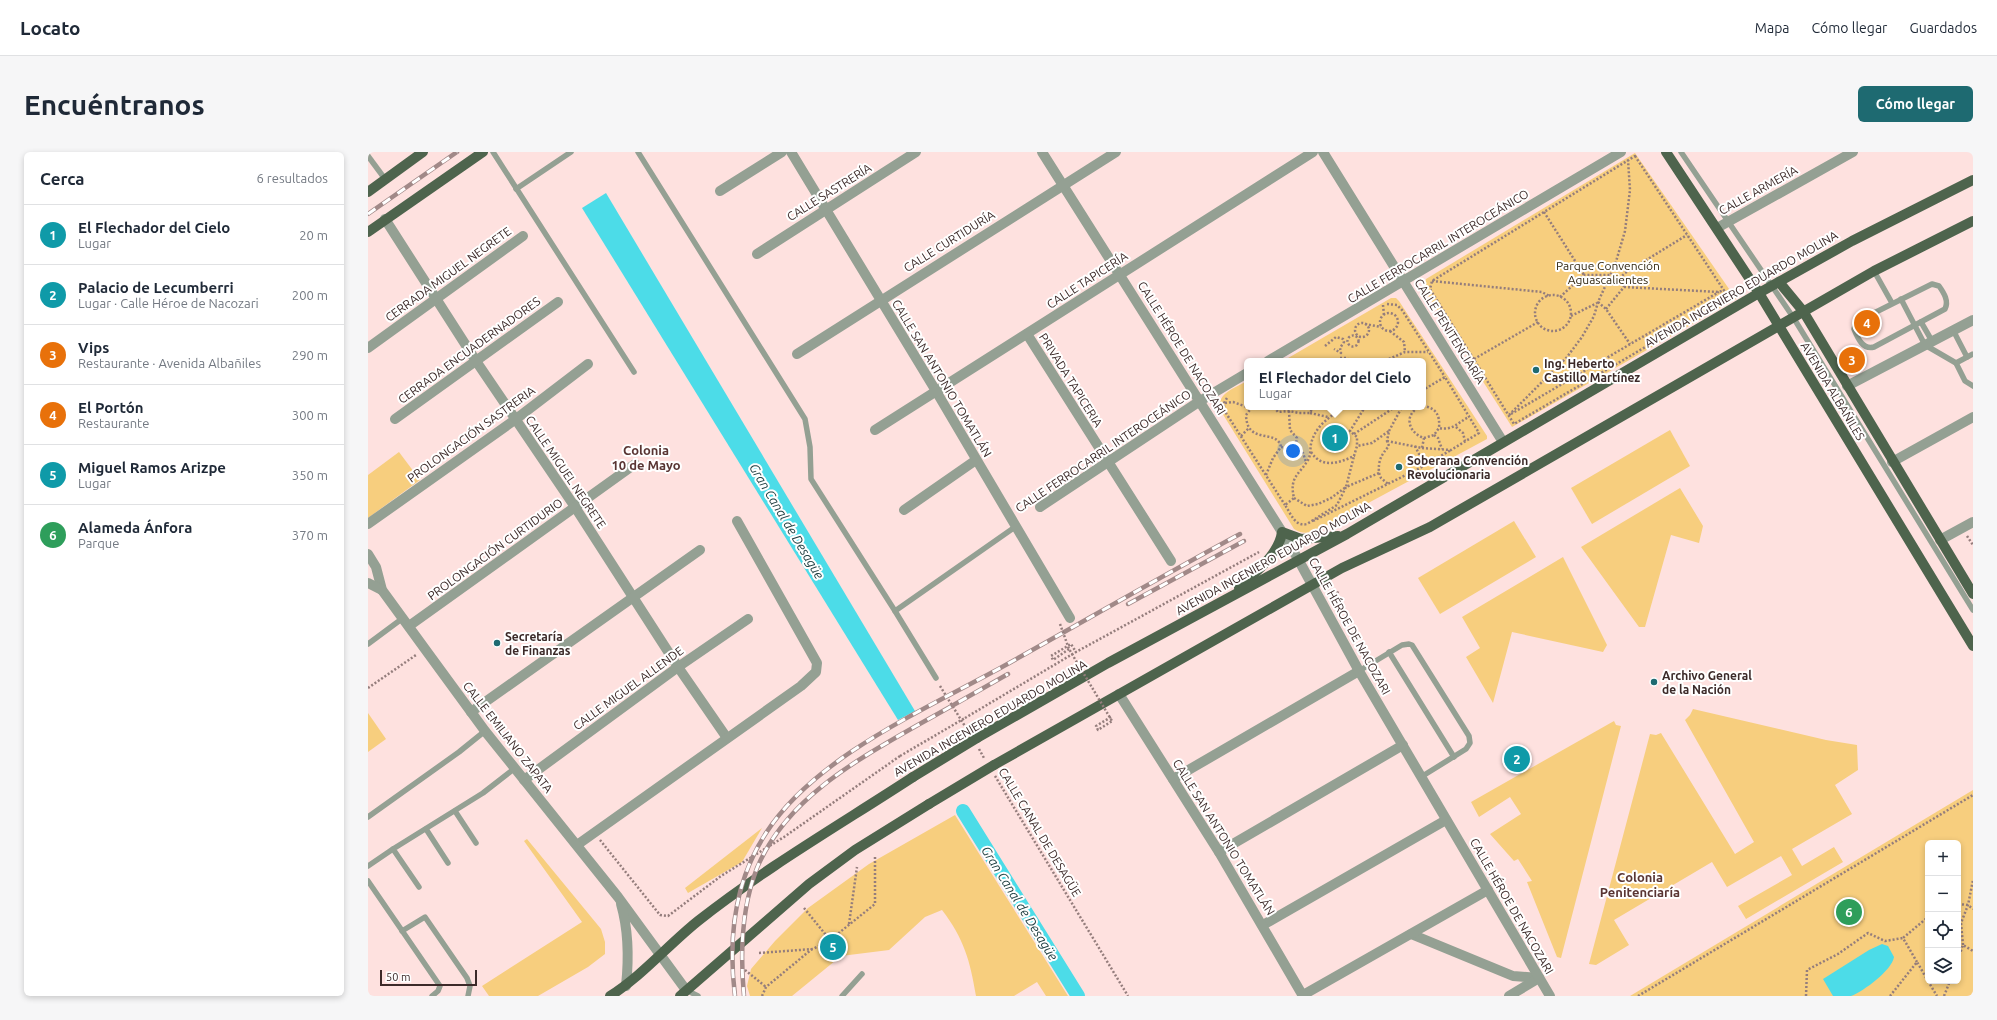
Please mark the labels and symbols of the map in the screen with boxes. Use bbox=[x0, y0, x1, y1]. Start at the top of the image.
street label: CALLE SASTRERÍA bbox=[784, 161, 874, 223]
street label: CALLE ARMERÍA bbox=[1716, 163, 1800, 217]
street label: CALLE FERROCARRIL INTEROCEÁNICO bbox=[1345, 187, 1531, 305]
street label: CALLE CURTIDURÍA bbox=[901, 208, 997, 274]
street label: CERRADA MIGUEL NEGRETE bbox=[383, 224, 514, 324]
street label: AVENIDA INGENIERO EDUARDO MOLINA bbox=[1642, 228, 1840, 350]
street label: CALLE TAPICERÍA bbox=[1044, 249, 1130, 311]
park label: Parque Convención Aguascalientes bbox=[1556, 259, 1660, 286]
street label: CALLE PENITENCIARÍA bbox=[1412, 276, 1488, 386]
street label: CALLE HÉROE DE NACOZARI bbox=[1136, 279, 1228, 417]
street label: CERRADA ENCUADERNADORES bbox=[396, 294, 542, 406]
street label: CALLE SAN ANTONIO TOMATLÁN bbox=[890, 297, 994, 459]
pin: 4 bbox=[1854, 308, 1880, 338]
street label: PRIVADA TAPICERIA bbox=[1037, 331, 1105, 429]
street label: AVENIDA ALBAÑILES bbox=[1799, 340, 1867, 442]
pin: 3 bbox=[1839, 345, 1865, 375]
place label: Ing. Heberto Castillo Martínez bbox=[1544, 357, 1640, 384]
marker: Ing. Heberto Castillo Martínez bbox=[1531, 365, 1541, 375]
street label: PROLONGACIÓN SASTRERIA bbox=[405, 383, 537, 485]
street label: CALLE FERROCARRIL INTEROCEÁNICO bbox=[1013, 387, 1193, 515]
street label: CALLE MIGUEL NEGRETE bbox=[523, 413, 609, 531]
pin: 1 bbox=[1322, 423, 1348, 453]
your location bbox=[1283, 441, 1303, 461]
district label: Colonia 10 de Mayo bbox=[611, 443, 681, 472]
place label: Soberana Convención Revolucionaria bbox=[1407, 454, 1528, 481]
water label: Gran Canal de Desagüe bbox=[747, 461, 827, 582]
marker: Soberana Convención Revolucionaria bbox=[1394, 462, 1404, 472]
street label: PROLONGACIÓN CURTIDURIO bbox=[425, 496, 565, 602]
street label: AVENIDA INGENIERO EDUARDO MOLINA bbox=[1173, 499, 1373, 617]
street label: CALLE HÉROE DE NACOZARI bbox=[1307, 555, 1393, 697]
place label: Secretaría de Finanzas bbox=[505, 630, 571, 657]
marker: Secretaría de Finanzas bbox=[492, 638, 502, 648]
street label: CALLE MIGUEL ALLENDE bbox=[570, 644, 686, 732]
street label: AVENIDA INGENIERO EDUARDO MOLINA bbox=[891, 657, 1089, 779]
place label: Archivo General de la Nación bbox=[1662, 669, 1752, 696]
marker: Archivo General de la Nación bbox=[1649, 677, 1659, 687]
street label: CALLE EMILIANO ZAPATA bbox=[461, 679, 556, 795]
pin: 2 bbox=[1504, 744, 1530, 774]
street label: CALLE SAN ANTONIO TOMATLÁN bbox=[1170, 757, 1278, 917]
street label: CALLE CANAL DE DESAGÜE bbox=[996, 765, 1084, 899]
street label: CALLE HÉROE DE NACOZARI bbox=[1468, 836, 1556, 976]
water label: Gran Canal de Desagüe bbox=[979, 843, 1061, 963]
district label: Colonia Penitenciaría bbox=[1600, 870, 1680, 899]
pin: 6 bbox=[1836, 897, 1862, 927]
pin: 5 bbox=[820, 932, 846, 962]
scale bar bbox=[380, 968, 477, 987]

